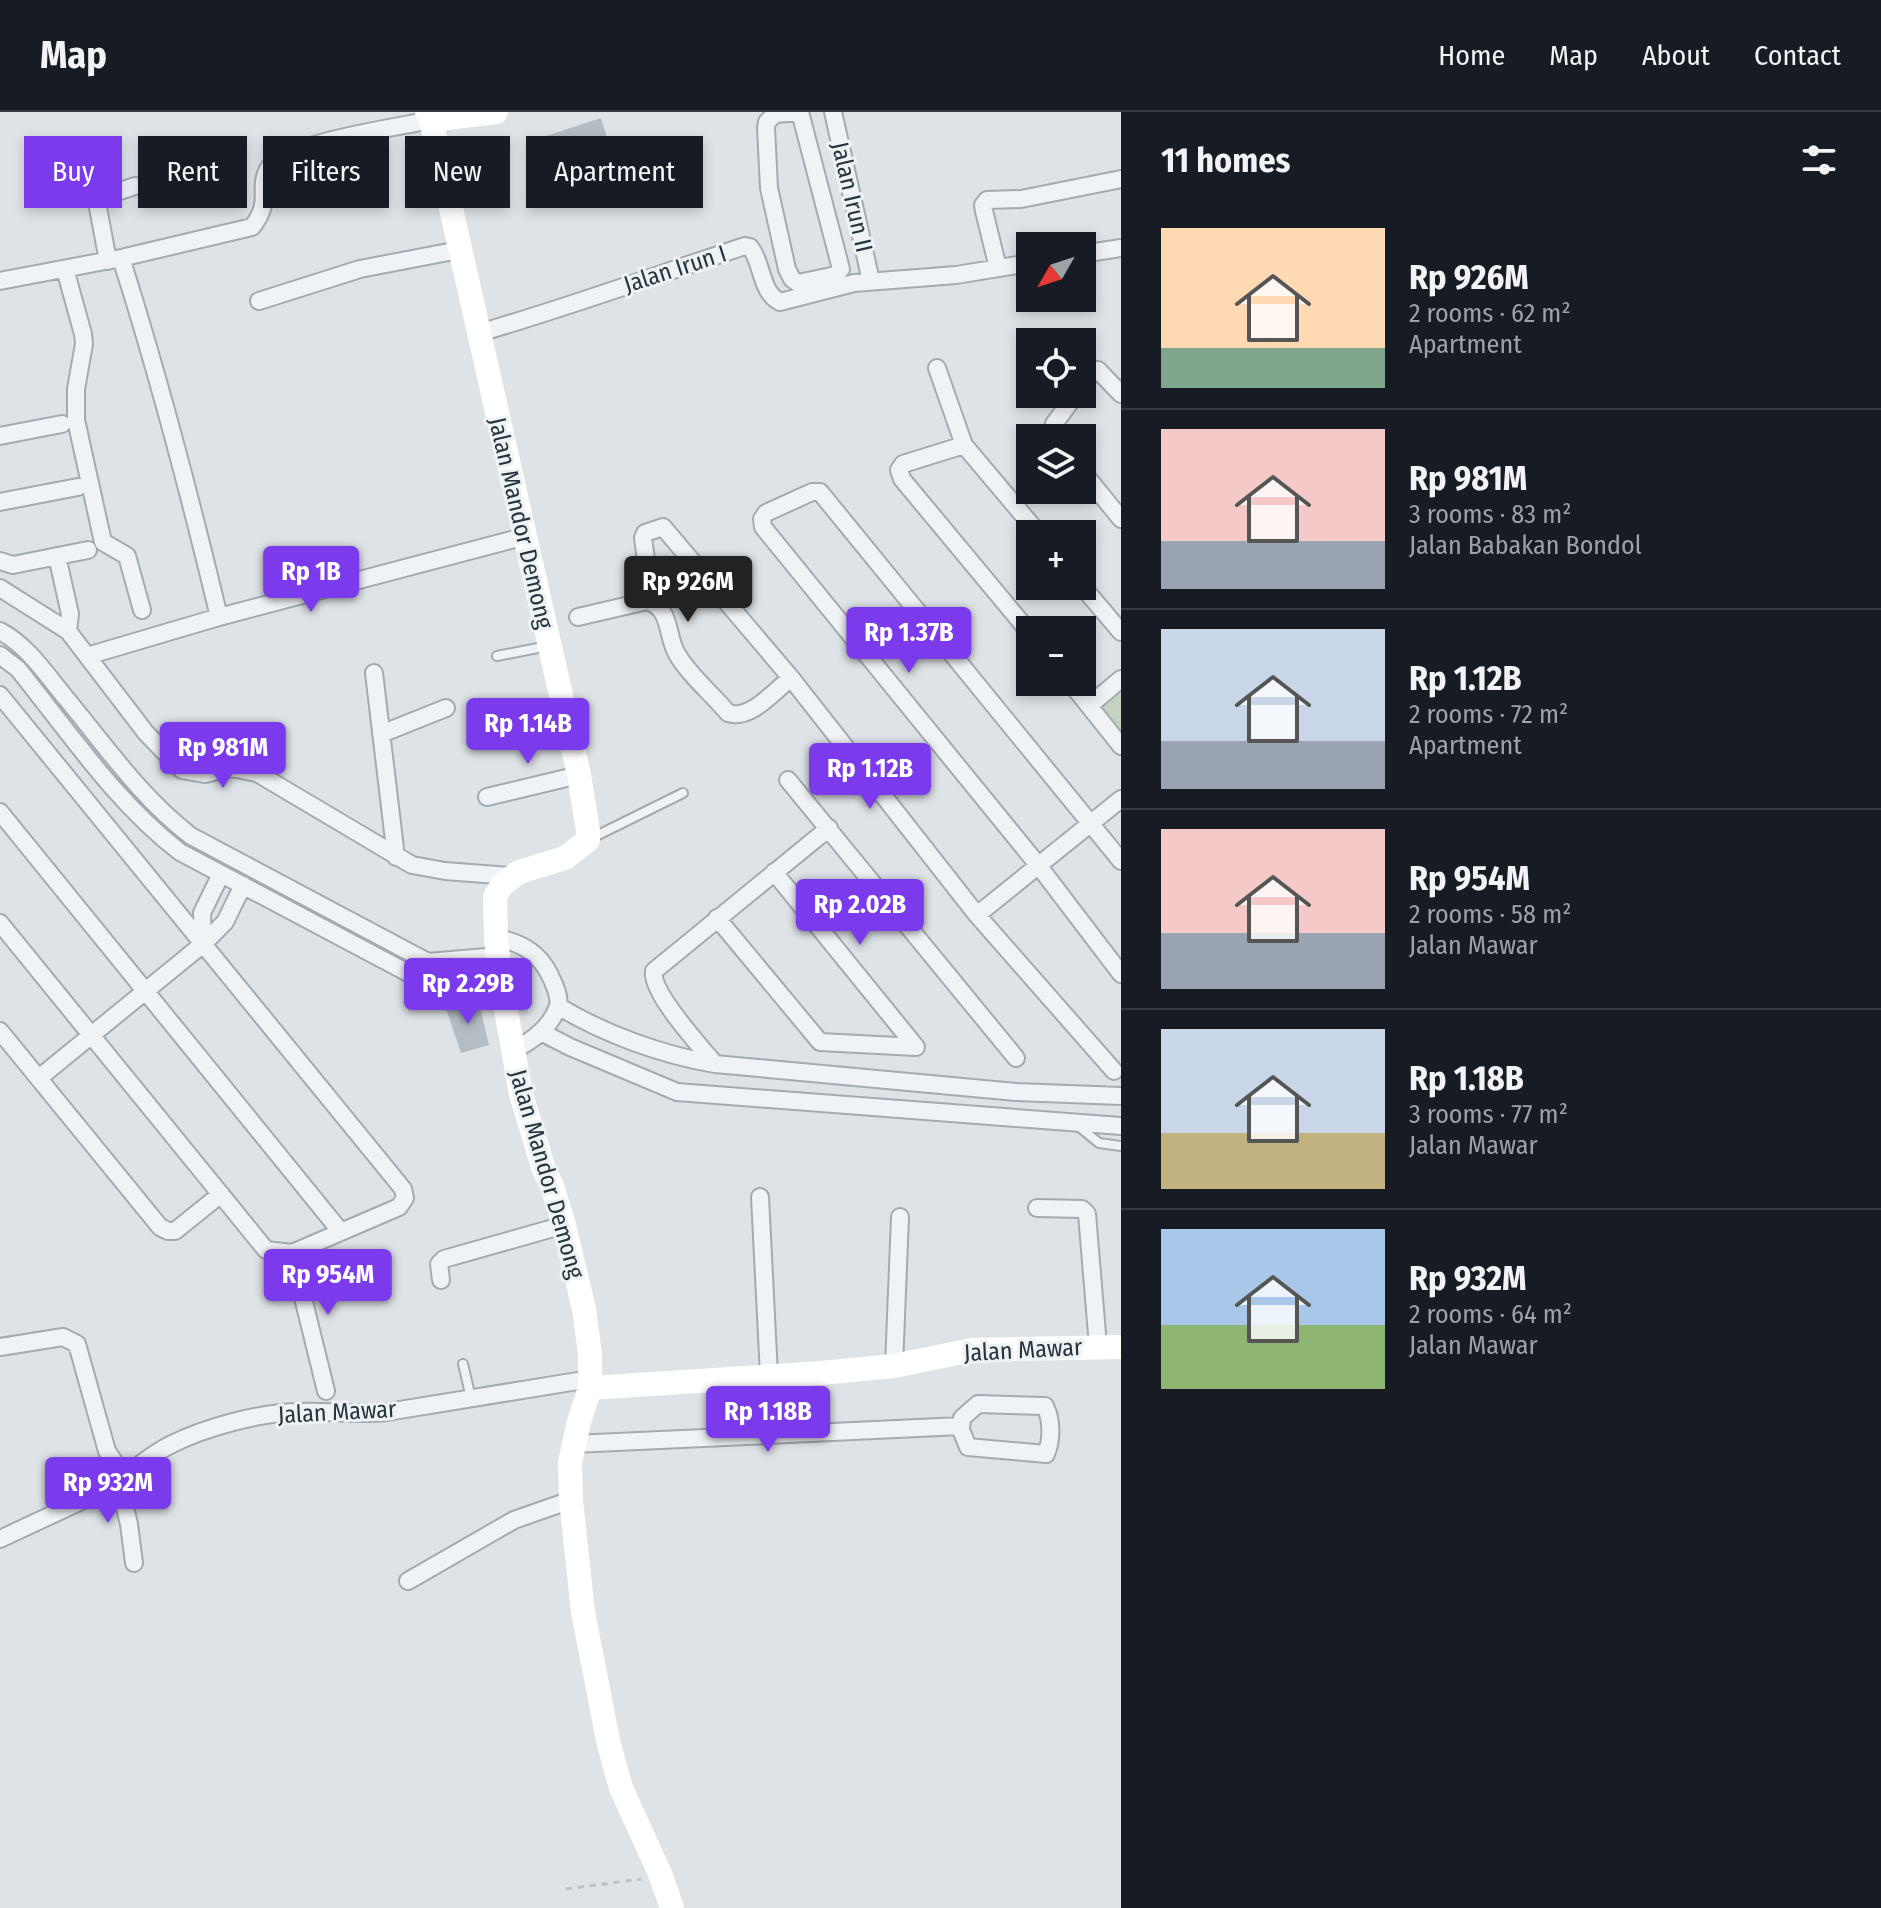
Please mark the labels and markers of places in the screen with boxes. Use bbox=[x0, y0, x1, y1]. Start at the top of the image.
pin: Rp 1B bbox=[255, 546, 367, 614]
pin: Rp 926M bbox=[614, 556, 762, 624]
pin: Rp 1.37B bbox=[826, 607, 992, 675]
pin: Rp 1.14B bbox=[445, 698, 611, 766]
pin: Rp 981M bbox=[149, 722, 297, 790]
pin: Rp 1.12B bbox=[787, 743, 953, 811]
pin: Rp 2.02B bbox=[777, 879, 943, 947]
pin: Rp 2.29B bbox=[385, 958, 551, 1026]
pin: Rp 954M bbox=[254, 1249, 402, 1317]
pin: Rp 1.18B bbox=[685, 1386, 851, 1454]
pin: Rp 932M bbox=[34, 1457, 182, 1525]

